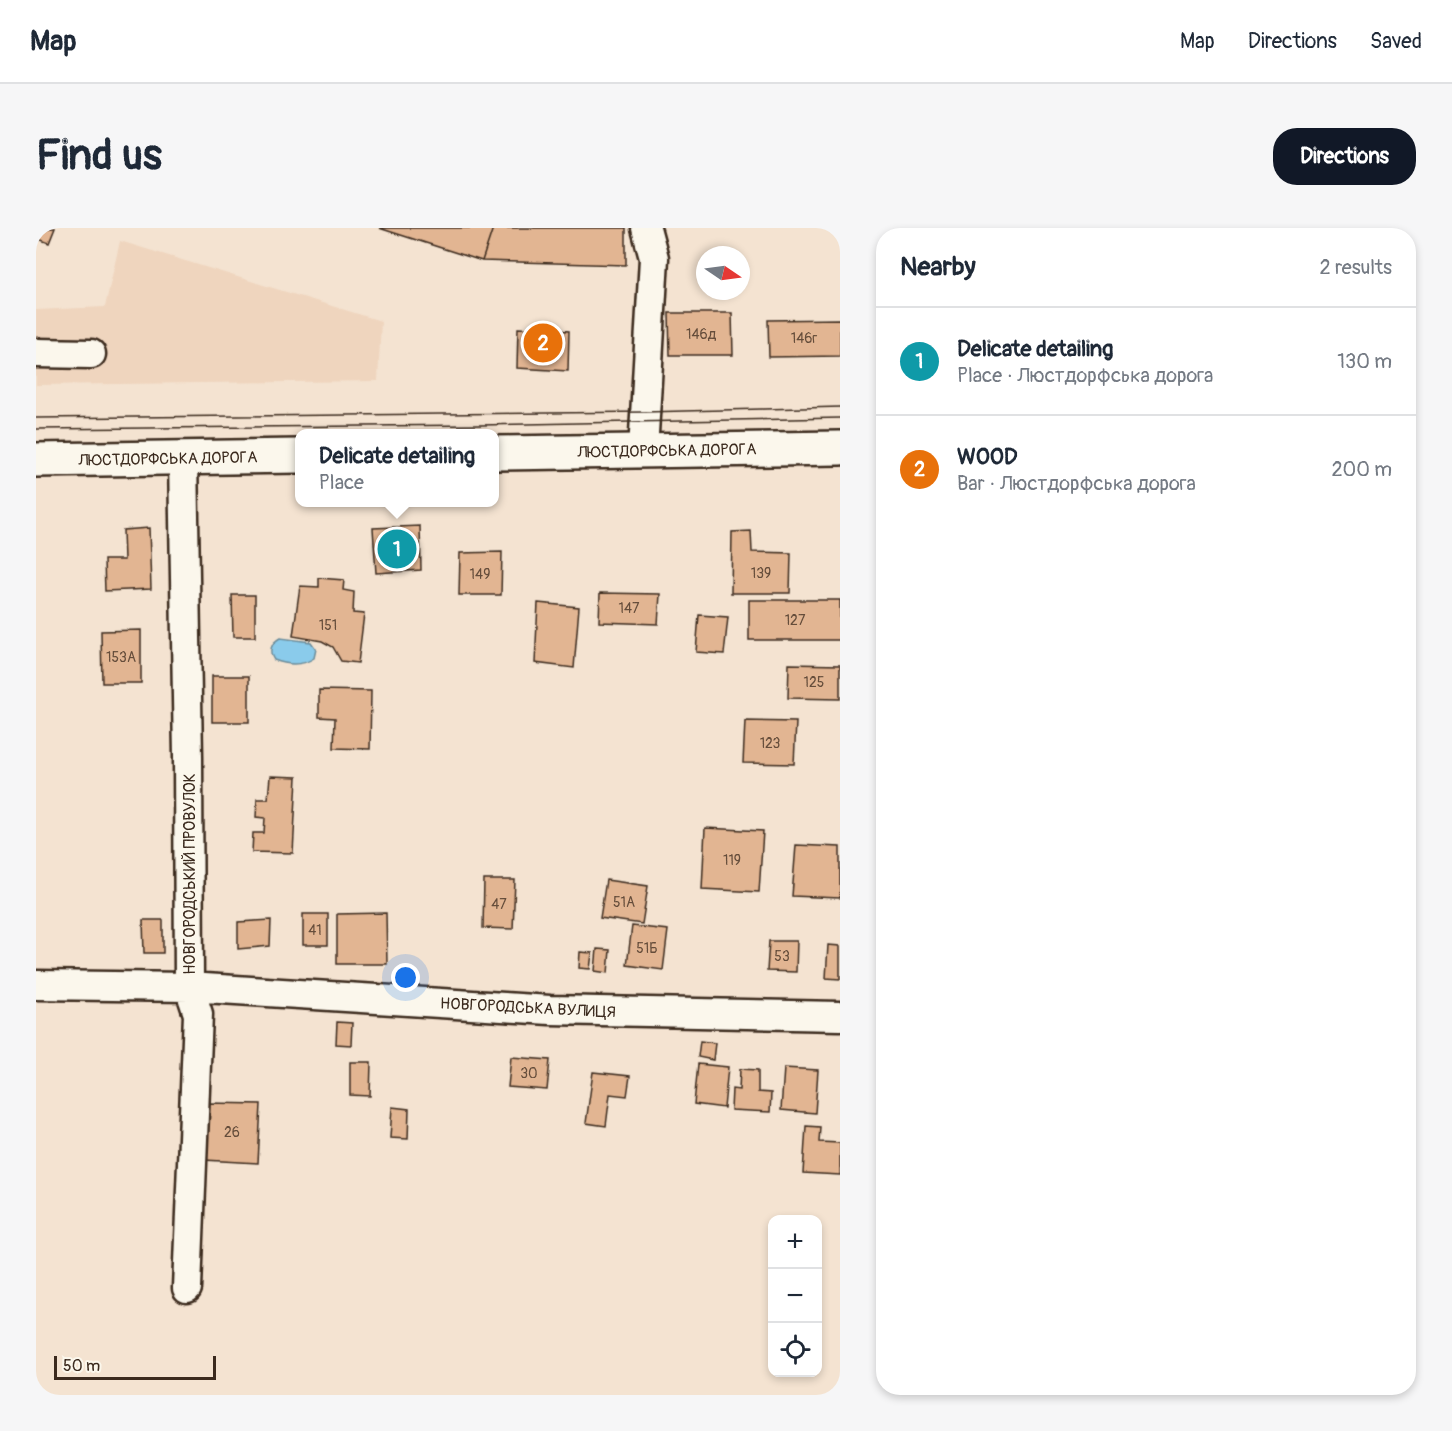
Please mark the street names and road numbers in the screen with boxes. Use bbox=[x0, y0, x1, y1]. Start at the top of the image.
street label: ЛЮСТДОРФСЬКА ДОРОГА bbox=[576, 439, 757, 463]
street label: ЛЮСТДОРФСЬКА ДОРОГА bbox=[77, 447, 258, 471]
street label: НОВГОРОДСЬКИЙ ПРОВУЛОК bbox=[180, 773, 200, 975]
street label: НОВГОРОДСЬКА ВУЛИЦЯ bbox=[440, 993, 616, 1023]

